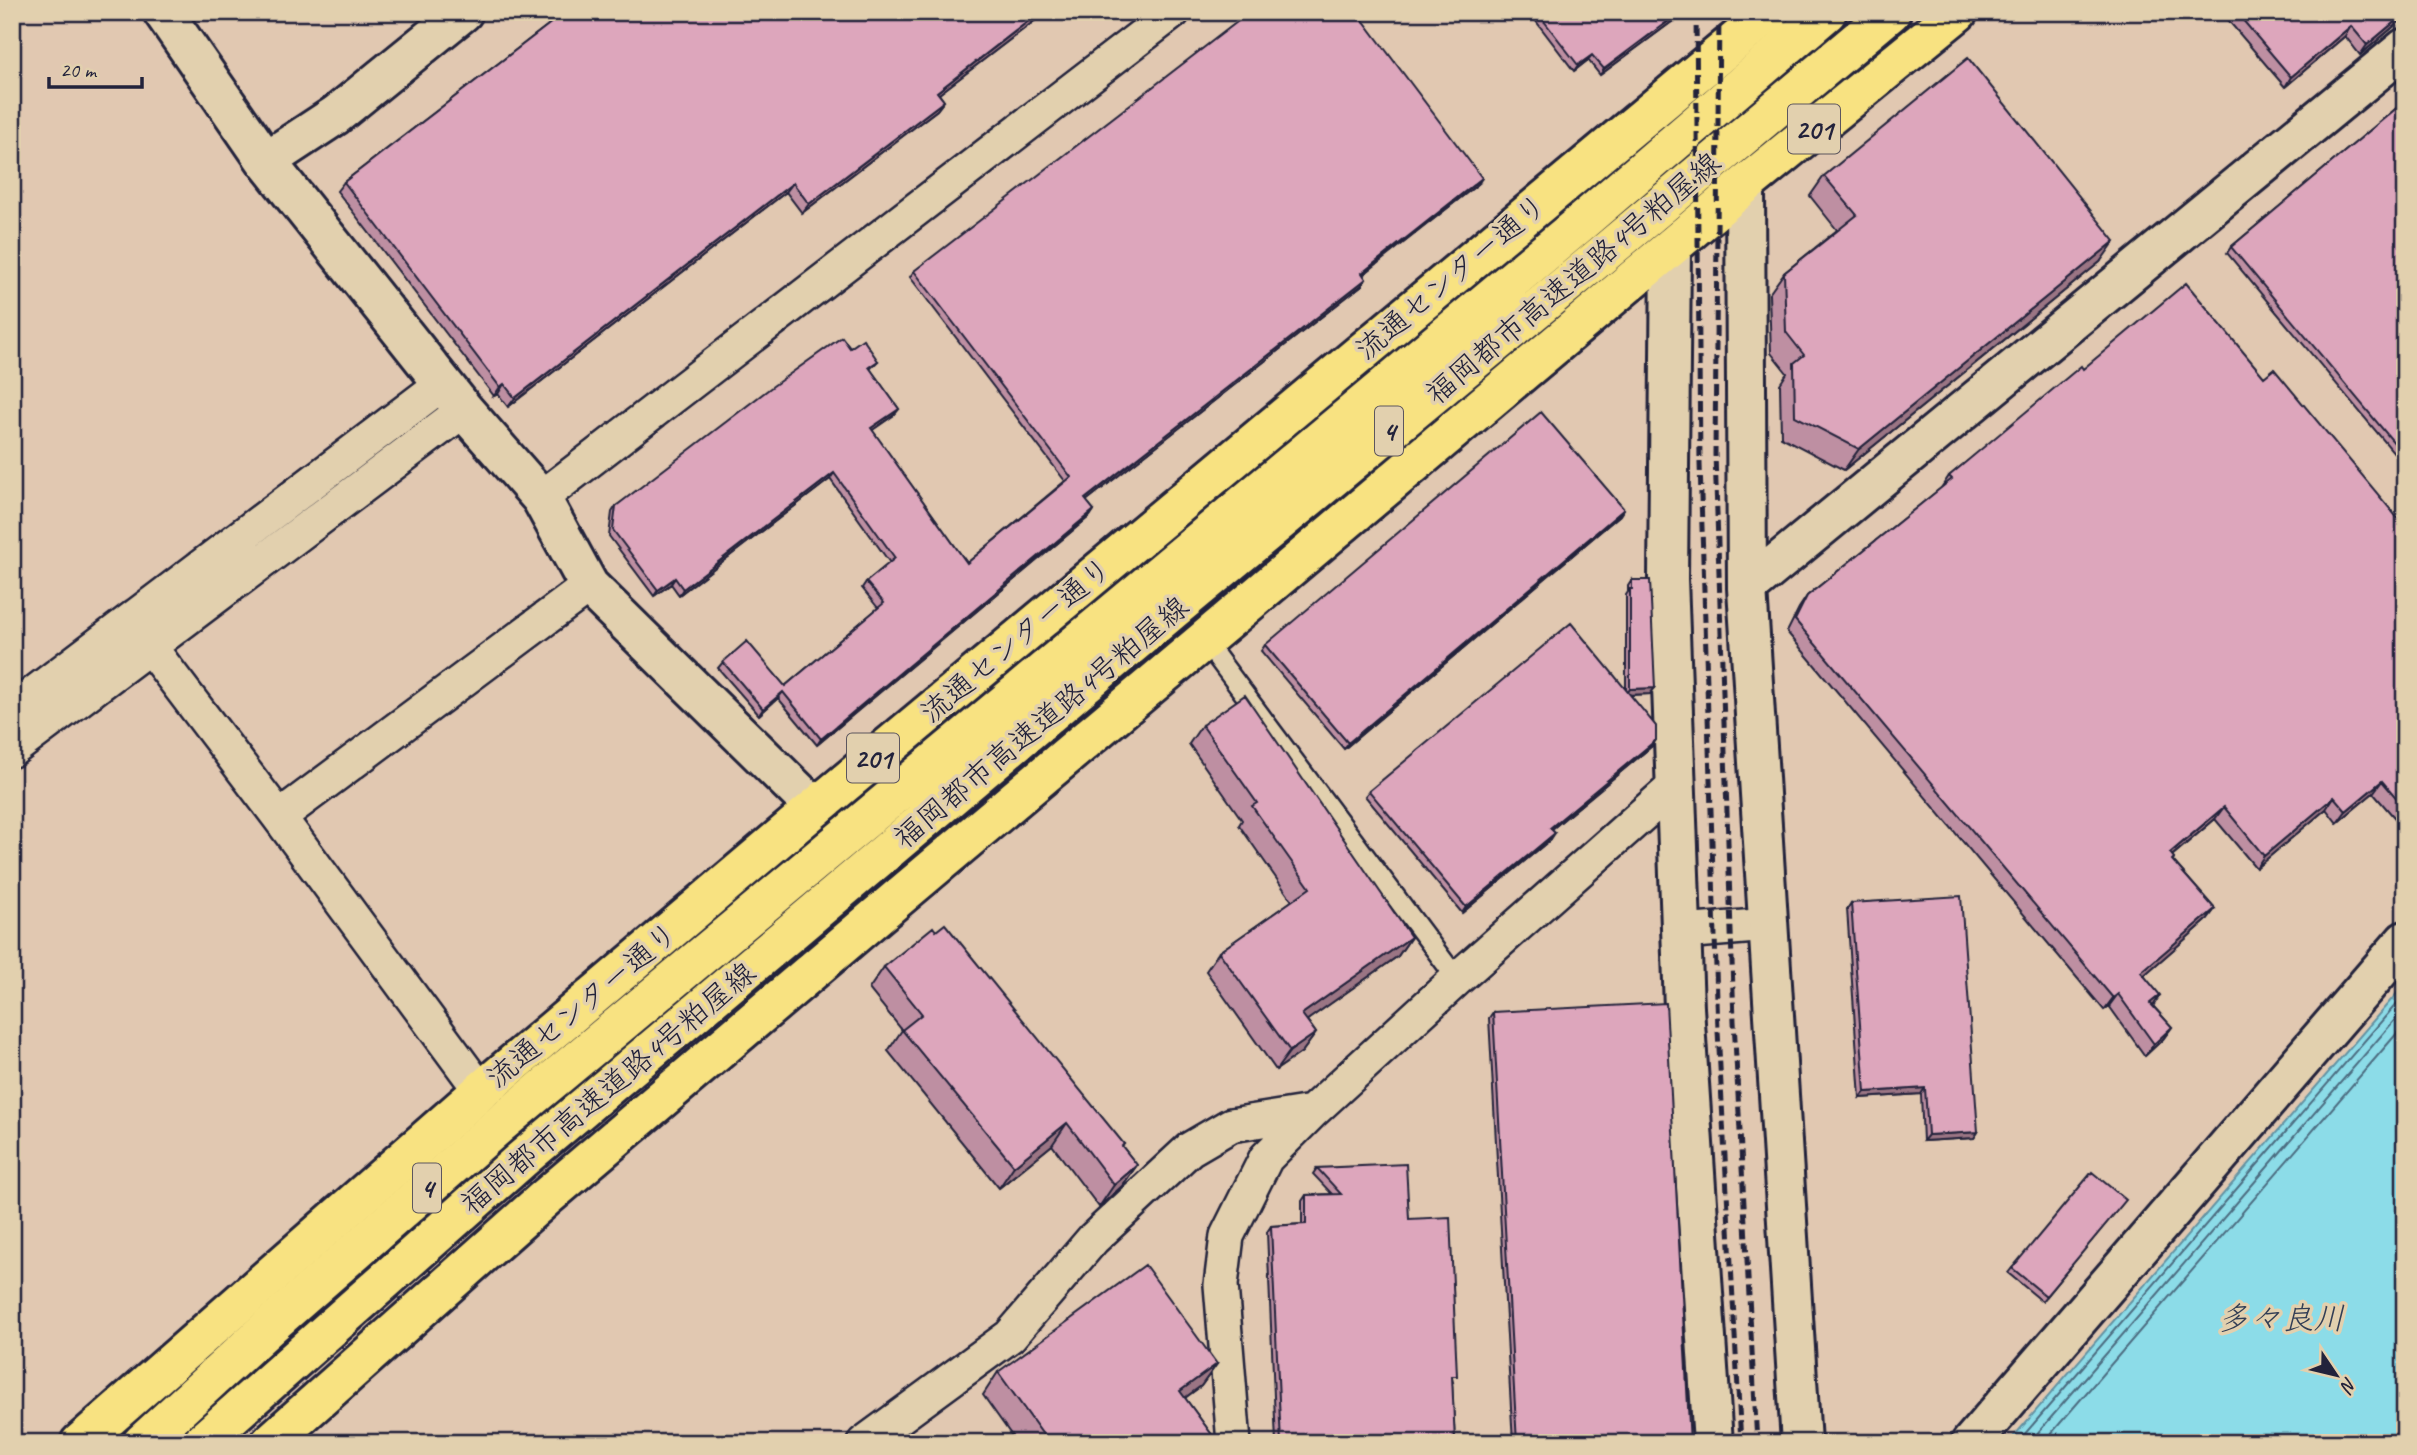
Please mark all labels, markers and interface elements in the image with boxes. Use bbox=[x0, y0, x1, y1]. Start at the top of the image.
scale bar bbox=[49, 46, 142, 90]
text: 20 m bbox=[60, 57, 98, 83]
road number: 201 bbox=[1788, 104, 1840, 154]
street label: 福岡都市高速道路4号粕屋線 bbox=[1418, 143, 1728, 413]
street label: 流通センター通り bbox=[1347, 186, 1555, 368]
road number: 4 bbox=[1375, 406, 1403, 456]
street label: 流通センター通り bbox=[912, 549, 1120, 731]
street label: 福岡都市高速道路4号粕屋線 bbox=[886, 587, 1196, 857]
road number: 201 bbox=[847, 734, 899, 782]
street label: 流通センター通り bbox=[478, 914, 686, 1096]
street label: 福岡都市高速道路4号粕屋線 bbox=[453, 953, 763, 1223]
road number: 4 bbox=[413, 1164, 441, 1212]
water label: 多々良川 bbox=[2217, 1298, 2345, 1339]
north arrow bbox=[2302, 1340, 2372, 1410]
text: N bbox=[2334, 1372, 2362, 1399]

